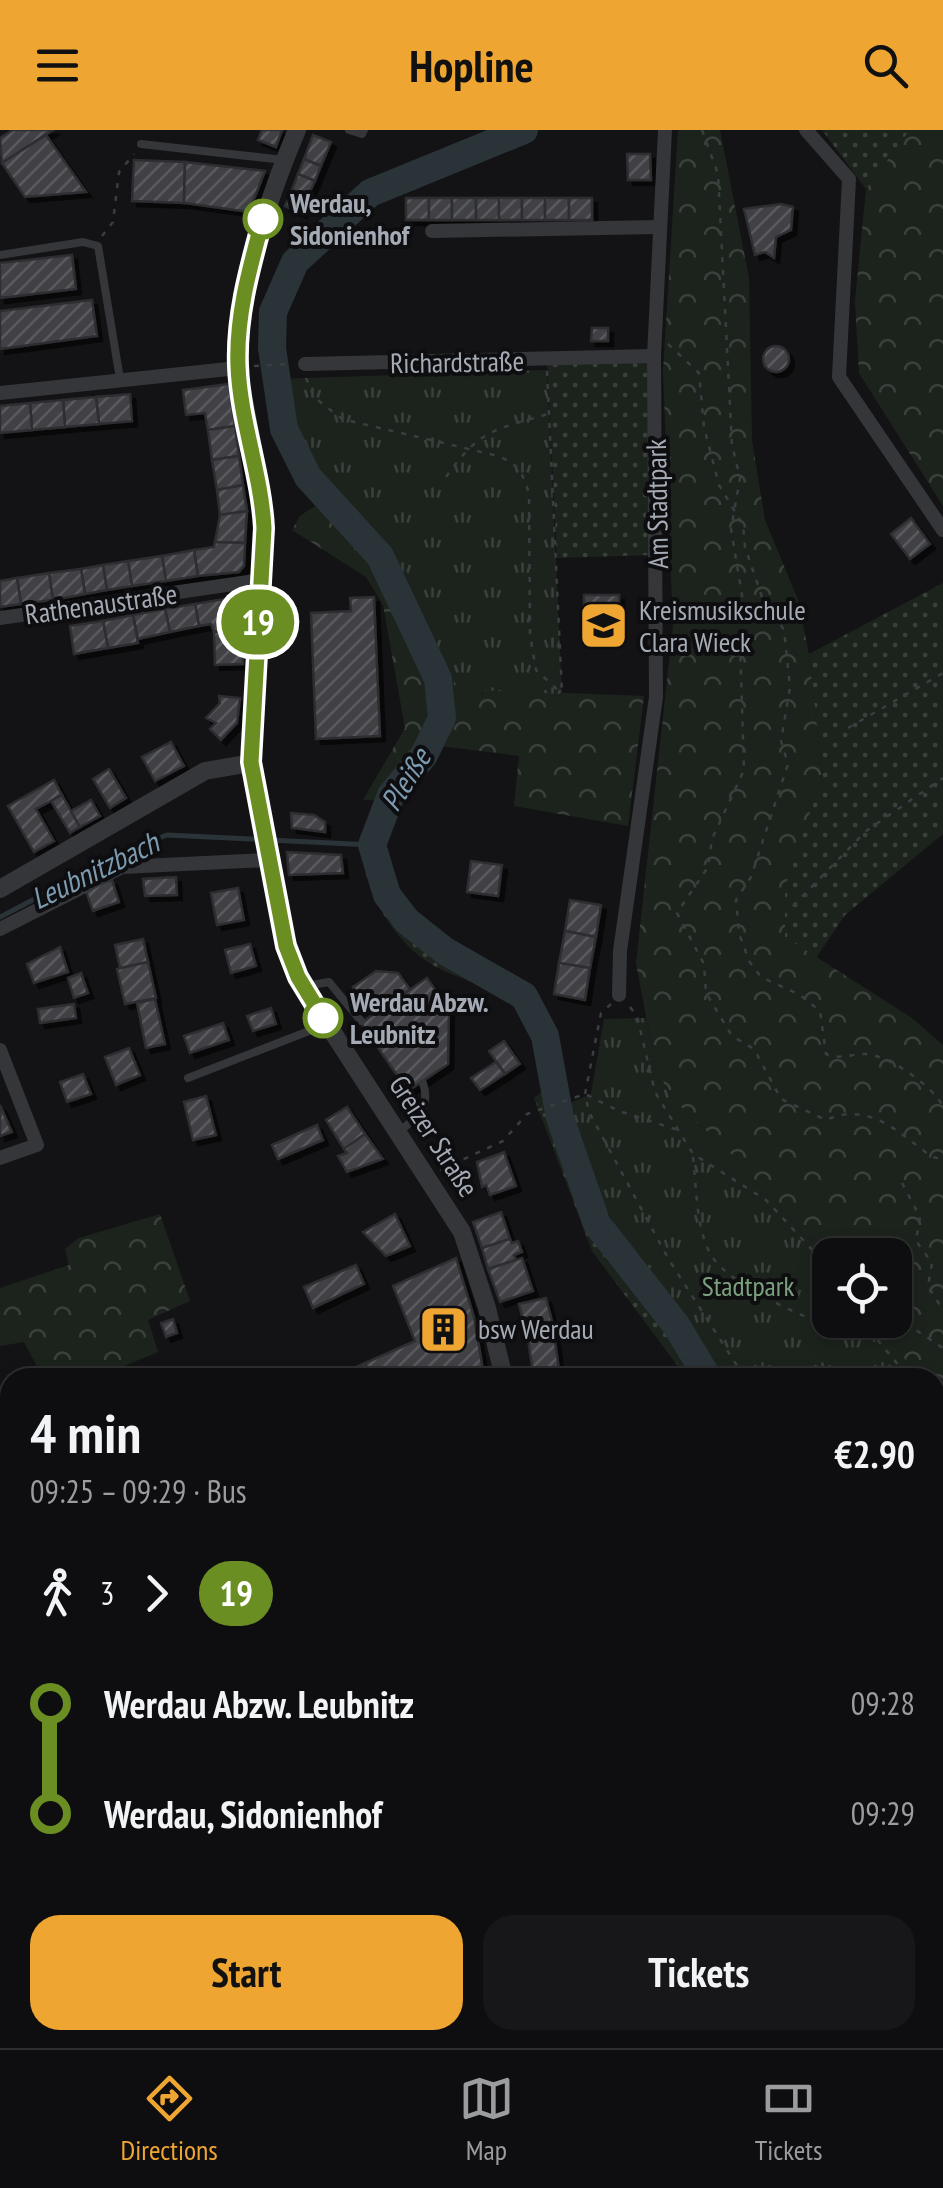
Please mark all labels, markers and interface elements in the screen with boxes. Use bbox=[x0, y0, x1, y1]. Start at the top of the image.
text: Hopline bbox=[409, 36, 534, 94]
icon: menu bbox=[30, 38, 85, 93]
icon: search bbox=[858, 38, 913, 93]
place label: Werdau, Sidonienhof bbox=[289, 184, 411, 253]
marker: Werdau, Sidonienhof bbox=[244, 200, 282, 238]
street label: Richardstraße bbox=[390, 342, 524, 381]
street label: Am Stadtpark bbox=[637, 439, 676, 569]
street label: Rathenaustraße bbox=[23, 575, 179, 632]
line badge: 19 bbox=[213, 590, 303, 654]
place label: Kreismusikschule Clara Wieck bbox=[639, 591, 806, 660]
text: 19 bbox=[241, 599, 275, 645]
school or university icon: Kreismusikschule Clara Wieck bbox=[578, 600, 630, 652]
water label: Pleiße bbox=[371, 739, 440, 818]
water label: Leubnitzbach bbox=[24, 821, 166, 917]
place label: Werdau Abzw. Leubnitz bbox=[349, 983, 489, 1052]
marker: Werdau Abzw. Leubnitz bbox=[304, 999, 342, 1037]
street label: Greizer Straße bbox=[381, 1068, 487, 1204]
map controls bbox=[812, 1238, 912, 1338]
button: locate bbox=[812, 1238, 912, 1338]
park label: Stadtpark bbox=[702, 1267, 794, 1304]
building icon: bsw Werdau bbox=[417, 1303, 469, 1355]
place label: bsw Werdau bbox=[478, 1310, 594, 1347]
text: 4 min bbox=[30, 1397, 141, 1468]
text: €2.90 bbox=[834, 1429, 915, 1478]
text: 09:25 – 09:29 · Bus bbox=[30, 1470, 247, 1512]
icon: walk bbox=[30, 1566, 85, 1621]
icon: forward bbox=[129, 1566, 184, 1621]
text: 19 bbox=[219, 1570, 253, 1616]
text: 3 bbox=[100, 1572, 114, 1614]
text: Werdau Abzw. Leubnitz bbox=[104, 1679, 414, 1728]
text: 09:28 bbox=[851, 1682, 915, 1724]
text: Werdau, Sidonienhof bbox=[104, 1789, 382, 1838]
text: 09:29 bbox=[851, 1792, 915, 1834]
button: Start bbox=[30, 1915, 463, 2030]
button: Tickets bbox=[483, 1915, 915, 2030]
tab: Directions bbox=[120, 2071, 218, 2168]
tab: Map bbox=[459, 2071, 514, 2168]
tab: Tickets bbox=[755, 2071, 823, 2168]

